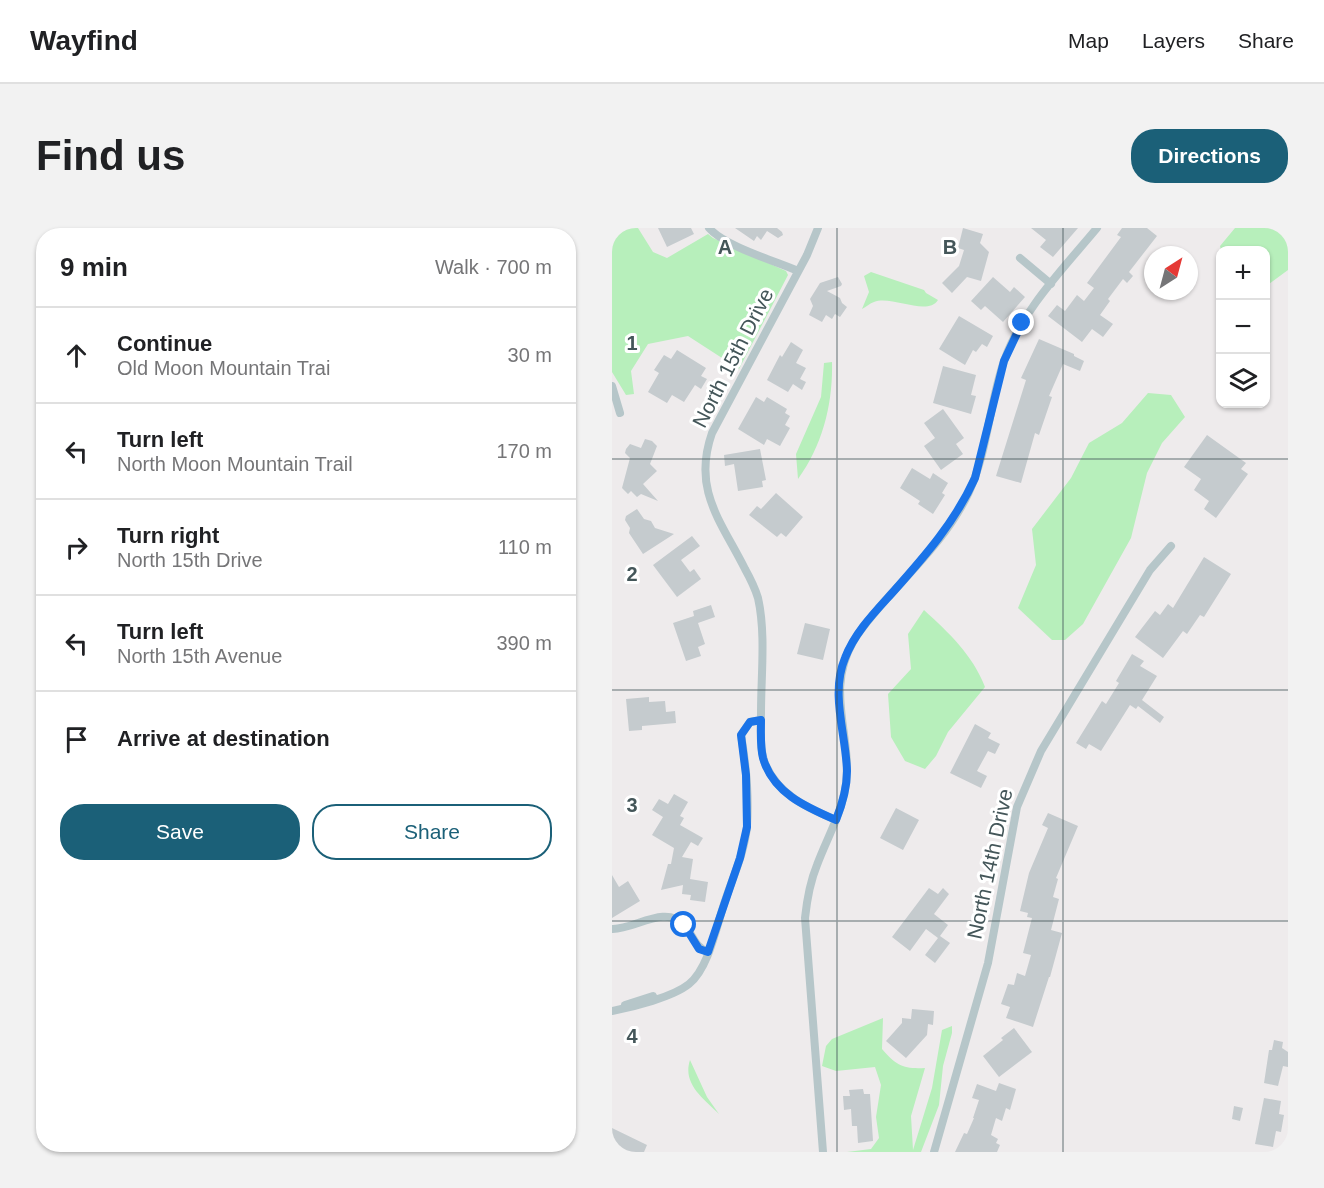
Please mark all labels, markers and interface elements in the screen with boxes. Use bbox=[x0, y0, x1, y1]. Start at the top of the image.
text: Wayfind bbox=[30, 25, 138, 56]
text: Map bbox=[1068, 29, 1109, 52]
text: Layers bbox=[1142, 29, 1205, 52]
text: Share bbox=[1238, 29, 1294, 52]
button: Directions bbox=[1131, 129, 1288, 183]
text: Find us bbox=[36, 132, 185, 179]
text: A bbox=[718, 236, 732, 258]
text: B bbox=[943, 236, 957, 258]
north arrow bbox=[1144, 246, 1198, 300]
map controls bbox=[1216, 246, 1270, 408]
button: + bbox=[1216, 246, 1270, 300]
text: 9 min bbox=[60, 252, 128, 282]
text: Walk · 700 m bbox=[435, 256, 552, 278]
street label: North 15th Drive bbox=[688, 284, 778, 431]
button: − bbox=[1216, 300, 1270, 354]
route end bbox=[1008, 309, 1034, 335]
text: Continue bbox=[117, 331, 212, 356]
text: 1 bbox=[626, 332, 638, 354]
icon: ahead bbox=[60, 339, 93, 372]
text: 30 m bbox=[508, 344, 552, 366]
button: layers bbox=[1216, 354, 1270, 408]
text: Old Moon Mountain Trai bbox=[117, 357, 330, 379]
text: Turn left bbox=[117, 427, 203, 452]
icon: left bbox=[60, 435, 93, 468]
text: 170 m bbox=[496, 440, 552, 462]
text: North Moon Mountain Trail bbox=[117, 453, 353, 475]
text: Turn right bbox=[117, 523, 219, 548]
icon: right bbox=[60, 531, 93, 564]
text: 110 m bbox=[498, 536, 552, 558]
text: North 15th Drive bbox=[117, 549, 263, 571]
text: 2 bbox=[626, 563, 638, 585]
text: Turn left bbox=[117, 619, 203, 644]
icon: left bbox=[60, 627, 93, 660]
text: 390 m bbox=[496, 632, 552, 654]
text: North 15th Avenue bbox=[117, 645, 282, 667]
icon: arrive bbox=[60, 723, 93, 756]
text: Arrive at destination bbox=[117, 726, 330, 751]
street label: North 14th Drive bbox=[962, 787, 1017, 941]
text: 3 bbox=[626, 794, 638, 816]
button: Save bbox=[60, 804, 300, 860]
button: Share bbox=[312, 804, 552, 860]
route start bbox=[670, 911, 696, 937]
text: 4 bbox=[626, 1025, 638, 1047]

